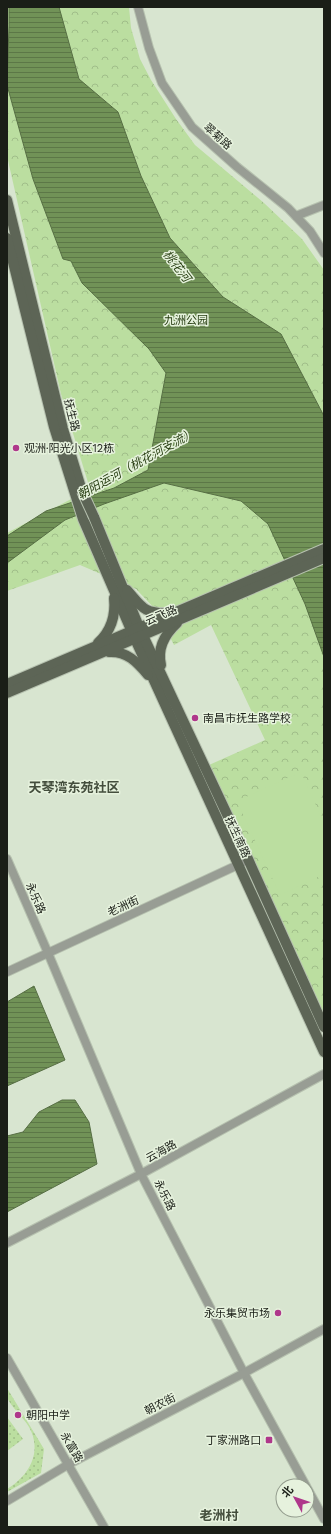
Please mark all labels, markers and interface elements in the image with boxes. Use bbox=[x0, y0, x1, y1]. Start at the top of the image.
street label: 翠菊路 bbox=[201, 121, 234, 152]
water label: 桃花河 bbox=[160, 248, 195, 286]
park label: 九洲公园 bbox=[164, 314, 208, 327]
street label: 抚生路 bbox=[61, 398, 82, 433]
water label: 朝阳运河（桃花河支流） bbox=[75, 426, 197, 502]
place label: 观洲·阳光小区12栋 bbox=[24, 442, 114, 455]
marker: 观洲·阳光小区12栋 bbox=[11, 443, 21, 453]
street label: 云飞路 bbox=[143, 603, 179, 628]
place label: 南昌市抚生路学校 bbox=[203, 712, 291, 725]
marker: 南昌市抚生路学校 bbox=[190, 713, 200, 723]
district label: 天琴湾东苑社区 bbox=[28, 780, 120, 795]
street label: 抚生南路 bbox=[222, 815, 253, 860]
street label: 永乐路 bbox=[23, 880, 48, 916]
street label: 老洲街 bbox=[106, 894, 141, 919]
street label: 云海路 bbox=[144, 1138, 179, 1165]
street label: 永乐路 bbox=[151, 1178, 178, 1213]
place label: 永乐集贸市场 bbox=[204, 1307, 270, 1320]
marker: 永乐集贸市场 bbox=[273, 1308, 283, 1318]
street label: 朝农街 bbox=[143, 1391, 178, 1418]
place label: 朝阳中学 bbox=[26, 1409, 70, 1422]
marker: 朝阳中学 bbox=[13, 1410, 23, 1420]
street label: 永富路 bbox=[58, 1430, 85, 1465]
place label: 丁家洲路口 bbox=[206, 1434, 261, 1447]
marker: 丁家洲路口 bbox=[264, 1435, 274, 1445]
north arrow bbox=[275, 1478, 315, 1518]
text: 北 bbox=[279, 1484, 296, 1500]
district label: 老洲村 bbox=[199, 1508, 239, 1523]

